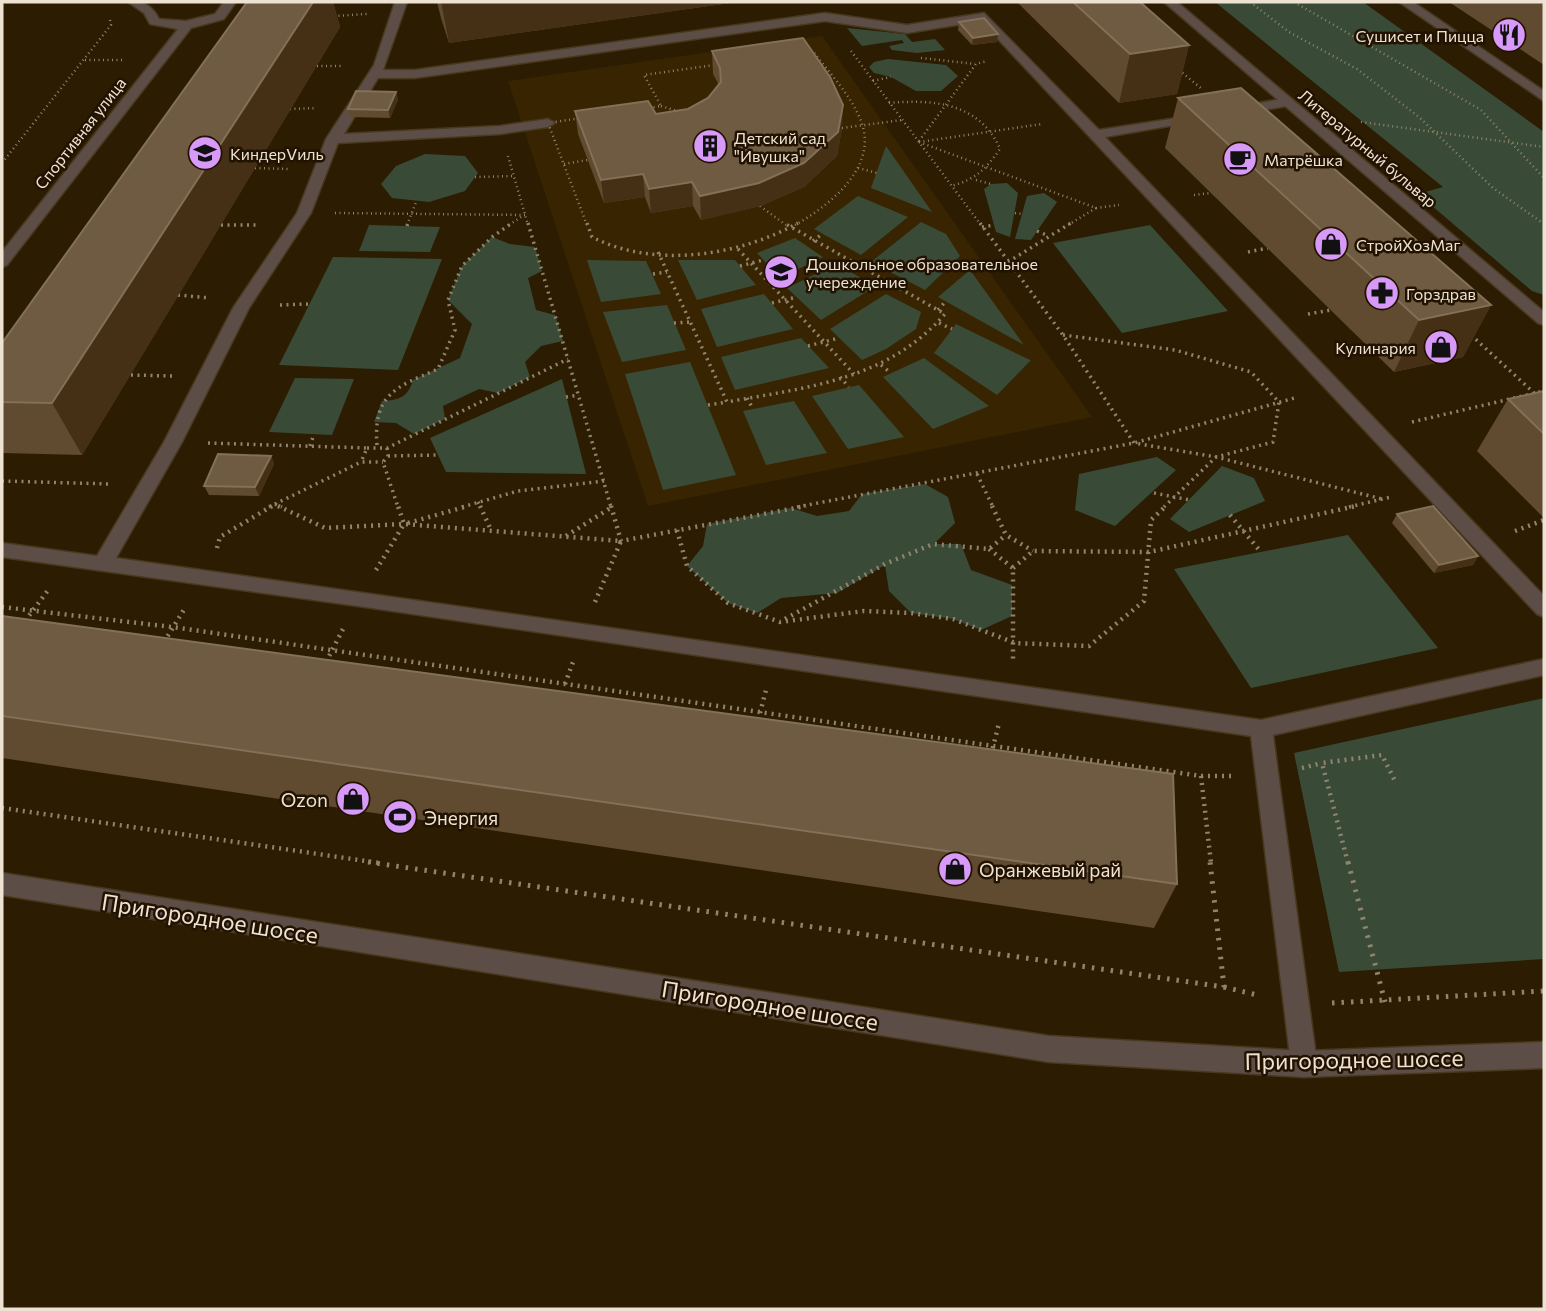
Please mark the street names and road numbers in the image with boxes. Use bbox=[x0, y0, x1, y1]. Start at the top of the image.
street label: Спортивная улица bbox=[30, 73, 130, 193]
street label: Литературный бульвар bbox=[1295, 85, 1441, 211]
street label: Пригородное шоссе bbox=[100, 887, 320, 949]
street label: Пригородное шоссе bbox=[660, 974, 880, 1036]
street label: Пригородное шоссе bbox=[1244, 1043, 1464, 1075]

